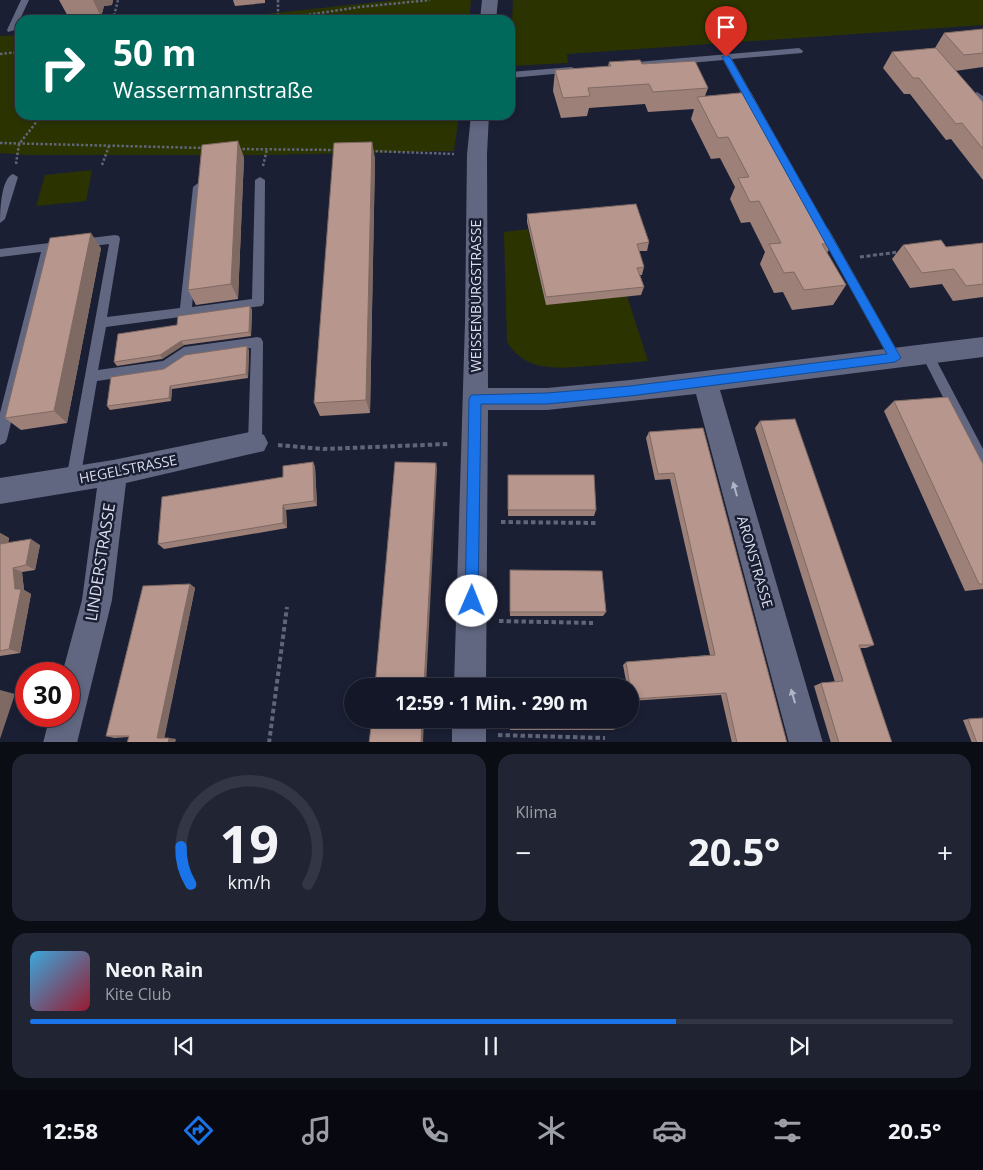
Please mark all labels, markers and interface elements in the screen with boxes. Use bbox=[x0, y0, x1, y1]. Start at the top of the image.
pin bbox=[705, 6, 747, 57]
icon: arrive bbox=[712, 13, 740, 41]
text: 50 m bbox=[113, 29, 196, 76]
icon: right bbox=[30, 35, 95, 100]
text: Wassermannstraße bbox=[113, 74, 313, 104]
street label: WEISSENBURGSTRASSE bbox=[466, 220, 485, 372]
street label: HEGELSTRASSE bbox=[77, 450, 178, 487]
one-way arrow bbox=[730, 481, 738, 496]
street label: LINDERSTRASSE bbox=[80, 501, 120, 623]
street label: ARONSTRASSE bbox=[733, 514, 778, 610]
position arrow bbox=[445, 574, 497, 626]
speed limit sign: 30 bbox=[15, 662, 80, 727]
one-way arrow bbox=[788, 688, 796, 703]
text: 12:59 · 1 Min. · 290 m bbox=[395, 690, 588, 716]
text: Klima bbox=[516, 801, 557, 823]
text: 19 bbox=[219, 807, 278, 878]
text: 20.5° bbox=[688, 825, 780, 877]
text: − bbox=[516, 833, 532, 871]
text: + bbox=[937, 833, 953, 871]
text: km/h bbox=[227, 870, 270, 894]
text: Neon Rain bbox=[105, 957, 203, 983]
text: Kite Club bbox=[105, 983, 171, 1005]
icon: previous bbox=[170, 1032, 198, 1060]
icon: pause bbox=[477, 1032, 505, 1060]
icon: next bbox=[785, 1032, 813, 1060]
icon: directions bbox=[181, 1113, 216, 1148]
icon: music bbox=[299, 1113, 334, 1148]
icon: phone bbox=[417, 1113, 452, 1148]
icon: climate bbox=[534, 1113, 569, 1148]
icon: car bbox=[652, 1113, 687, 1148]
icon: filters bbox=[770, 1113, 805, 1148]
text: 12:58 bbox=[41, 1115, 98, 1145]
text: 20.5° bbox=[888, 1115, 941, 1145]

